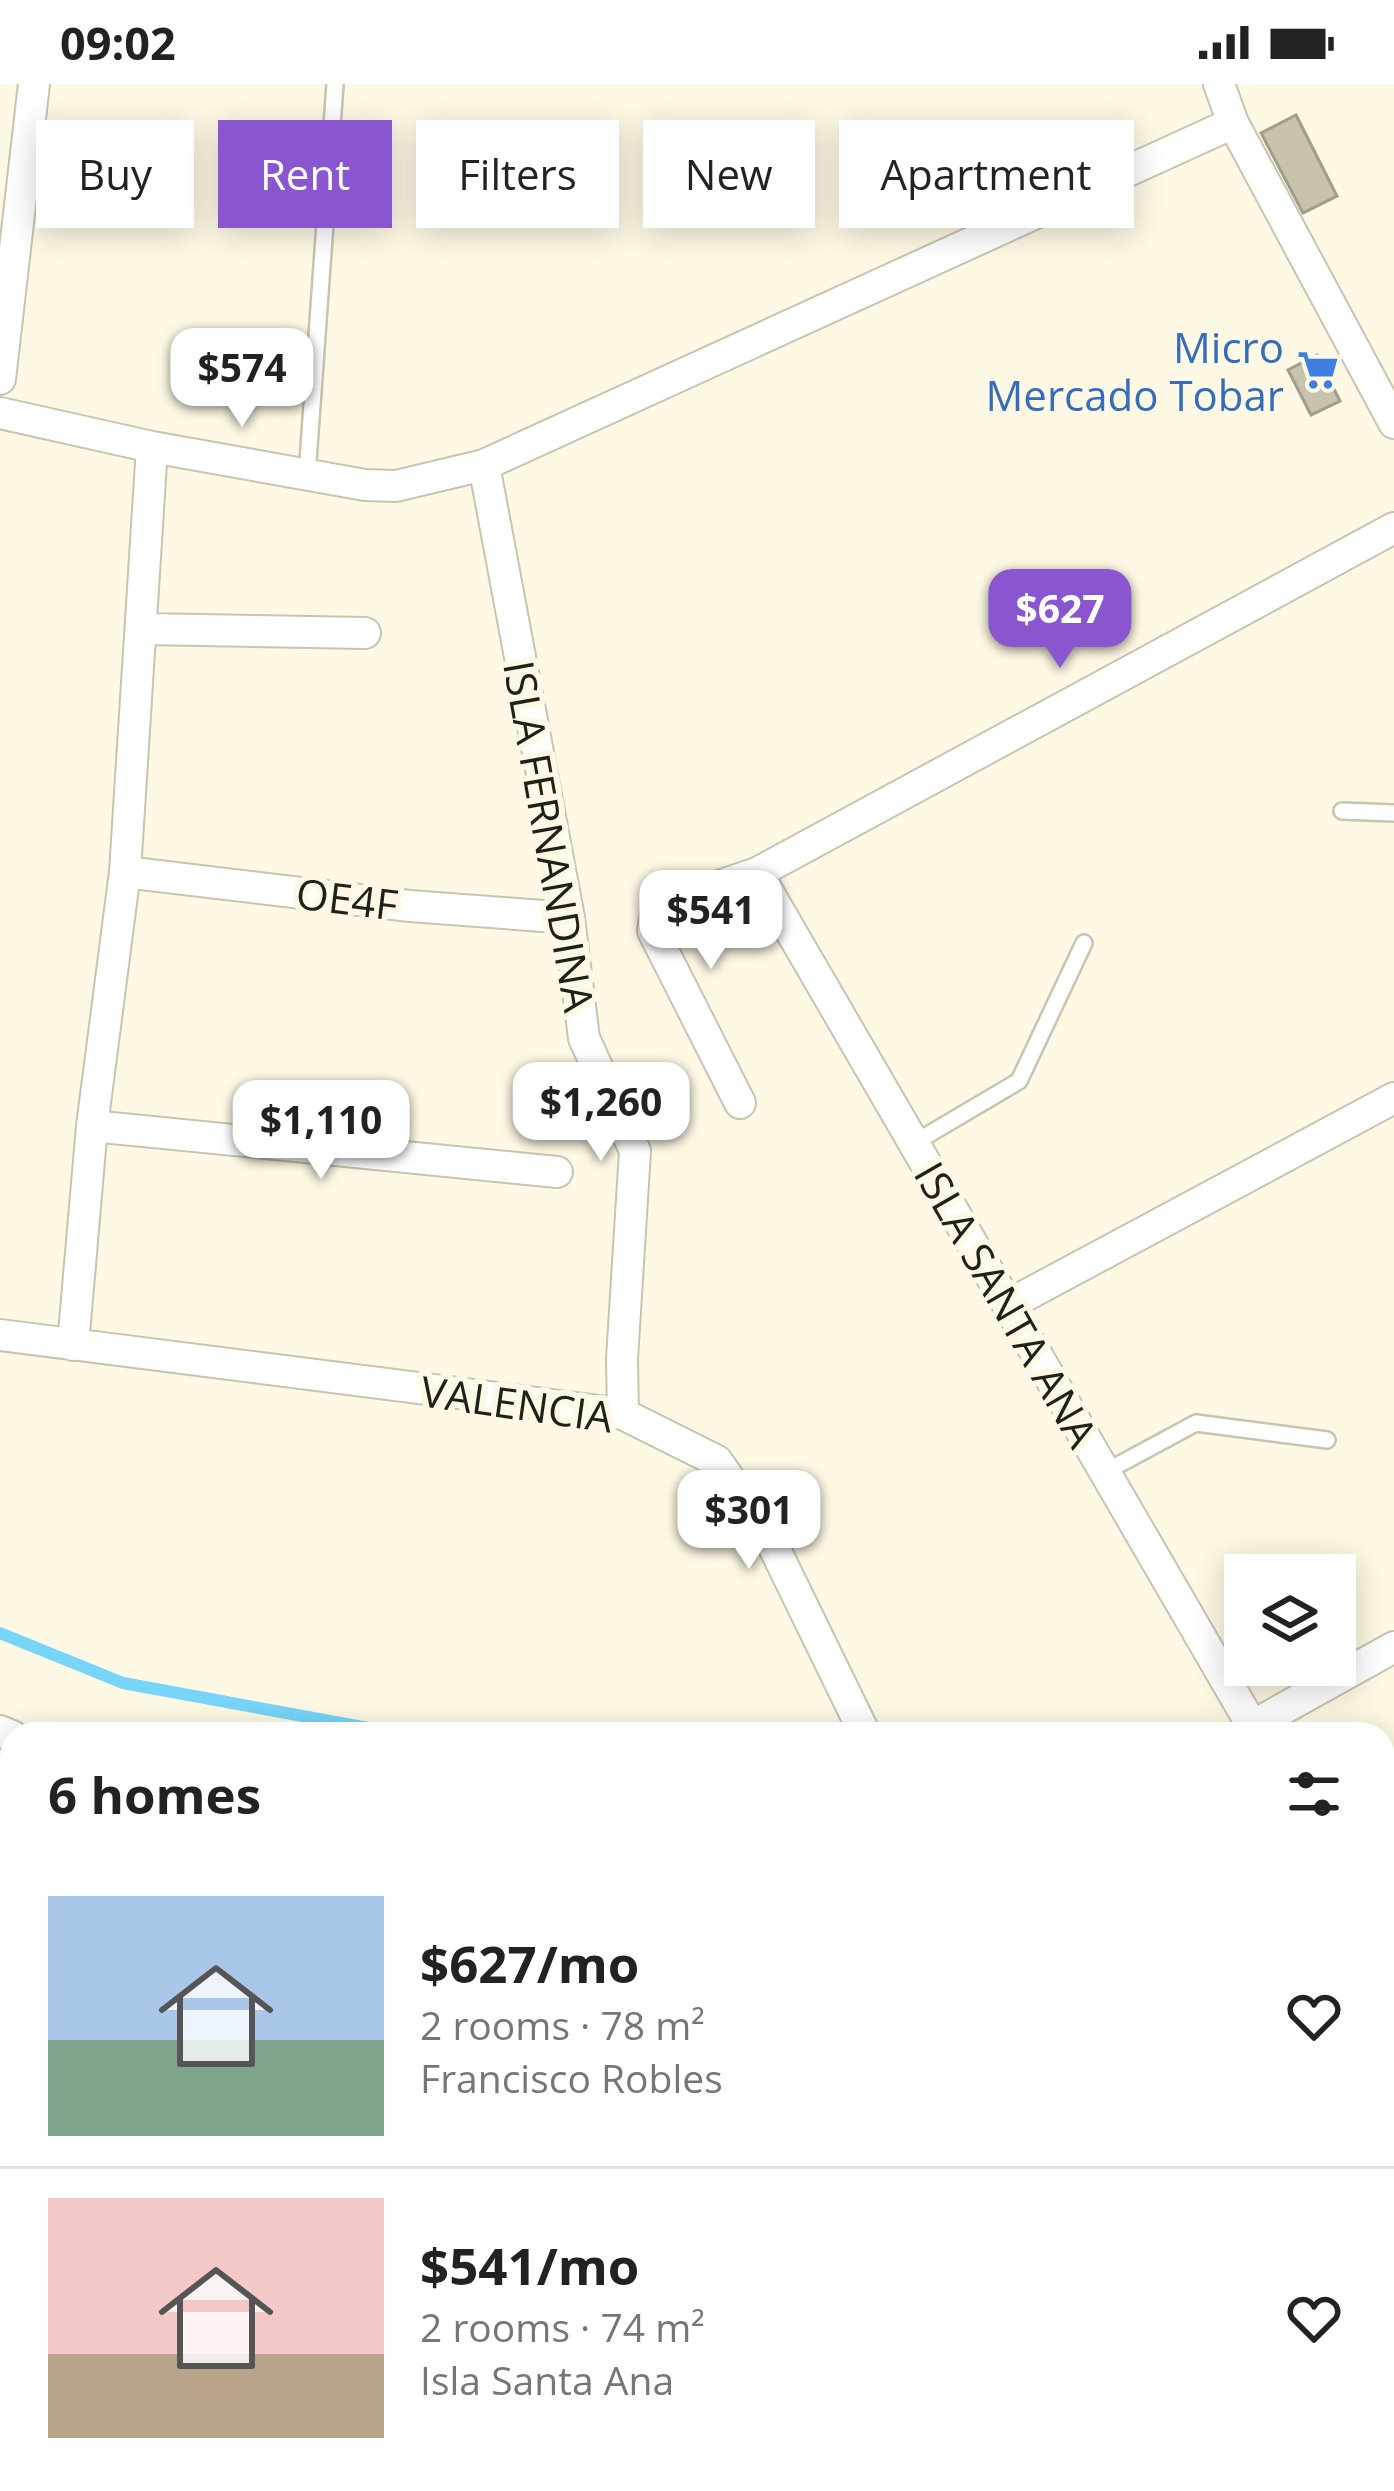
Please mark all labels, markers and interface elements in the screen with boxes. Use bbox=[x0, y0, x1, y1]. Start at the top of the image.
text: 09:02 bbox=[60, 12, 176, 73]
chip: Buy bbox=[36, 120, 194, 228]
chip: Rent bbox=[218, 120, 392, 228]
chip: Filters bbox=[416, 120, 619, 228]
chip: New bbox=[643, 120, 815, 228]
chip: Apartment bbox=[839, 120, 1134, 228]
place label: Micro Mercado Tobar bbox=[986, 318, 1284, 423]
pin: $574 bbox=[171, 328, 313, 430]
text: $574 bbox=[197, 340, 287, 393]
supermarket icon: Micro Mercado Tobar bbox=[1295, 347, 1341, 393]
pin: $627 bbox=[989, 569, 1131, 671]
text: $627 bbox=[1015, 581, 1105, 634]
street label: ISLA FERNANDINA bbox=[491, 656, 609, 1016]
street label: OE4F bbox=[293, 864, 401, 932]
pin: $541 bbox=[640, 870, 782, 972]
text: $541 bbox=[666, 882, 756, 935]
pin: $1,260 bbox=[503, 1062, 699, 1164]
text: $1,260 bbox=[540, 1074, 662, 1127]
pin: $1,110 bbox=[223, 1080, 419, 1182]
text: $1,110 bbox=[260, 1092, 382, 1145]
street label: ISLA SANTA ANA bbox=[902, 1151, 1112, 1457]
street label: VALENCIA bbox=[417, 1361, 617, 1445]
pin: $301 bbox=[678, 1470, 820, 1572]
text: $301 bbox=[704, 1482, 794, 1535]
map controls bbox=[1224, 1554, 1356, 1686]
button: layers bbox=[1224, 1554, 1356, 1686]
text: 6 homes bbox=[48, 1759, 261, 1829]
icon: filters bbox=[1281, 1761, 1347, 1827]
text: $627/mo bbox=[420, 1928, 639, 1998]
icon: home bbox=[144, 1944, 288, 2088]
icon: heart bbox=[1281, 1983, 1347, 2049]
text: 2 rooms · 78 m² bbox=[420, 1998, 705, 2051]
text: Francisco Robles bbox=[420, 2051, 723, 2104]
text: $541/mo bbox=[420, 2230, 639, 2300]
icon: home bbox=[144, 2246, 288, 2390]
icon: heart bbox=[1281, 2285, 1347, 2351]
text: 2 rooms · 74 m² bbox=[420, 2300, 705, 2353]
text: Isla Santa Ana bbox=[420, 2353, 674, 2406]

